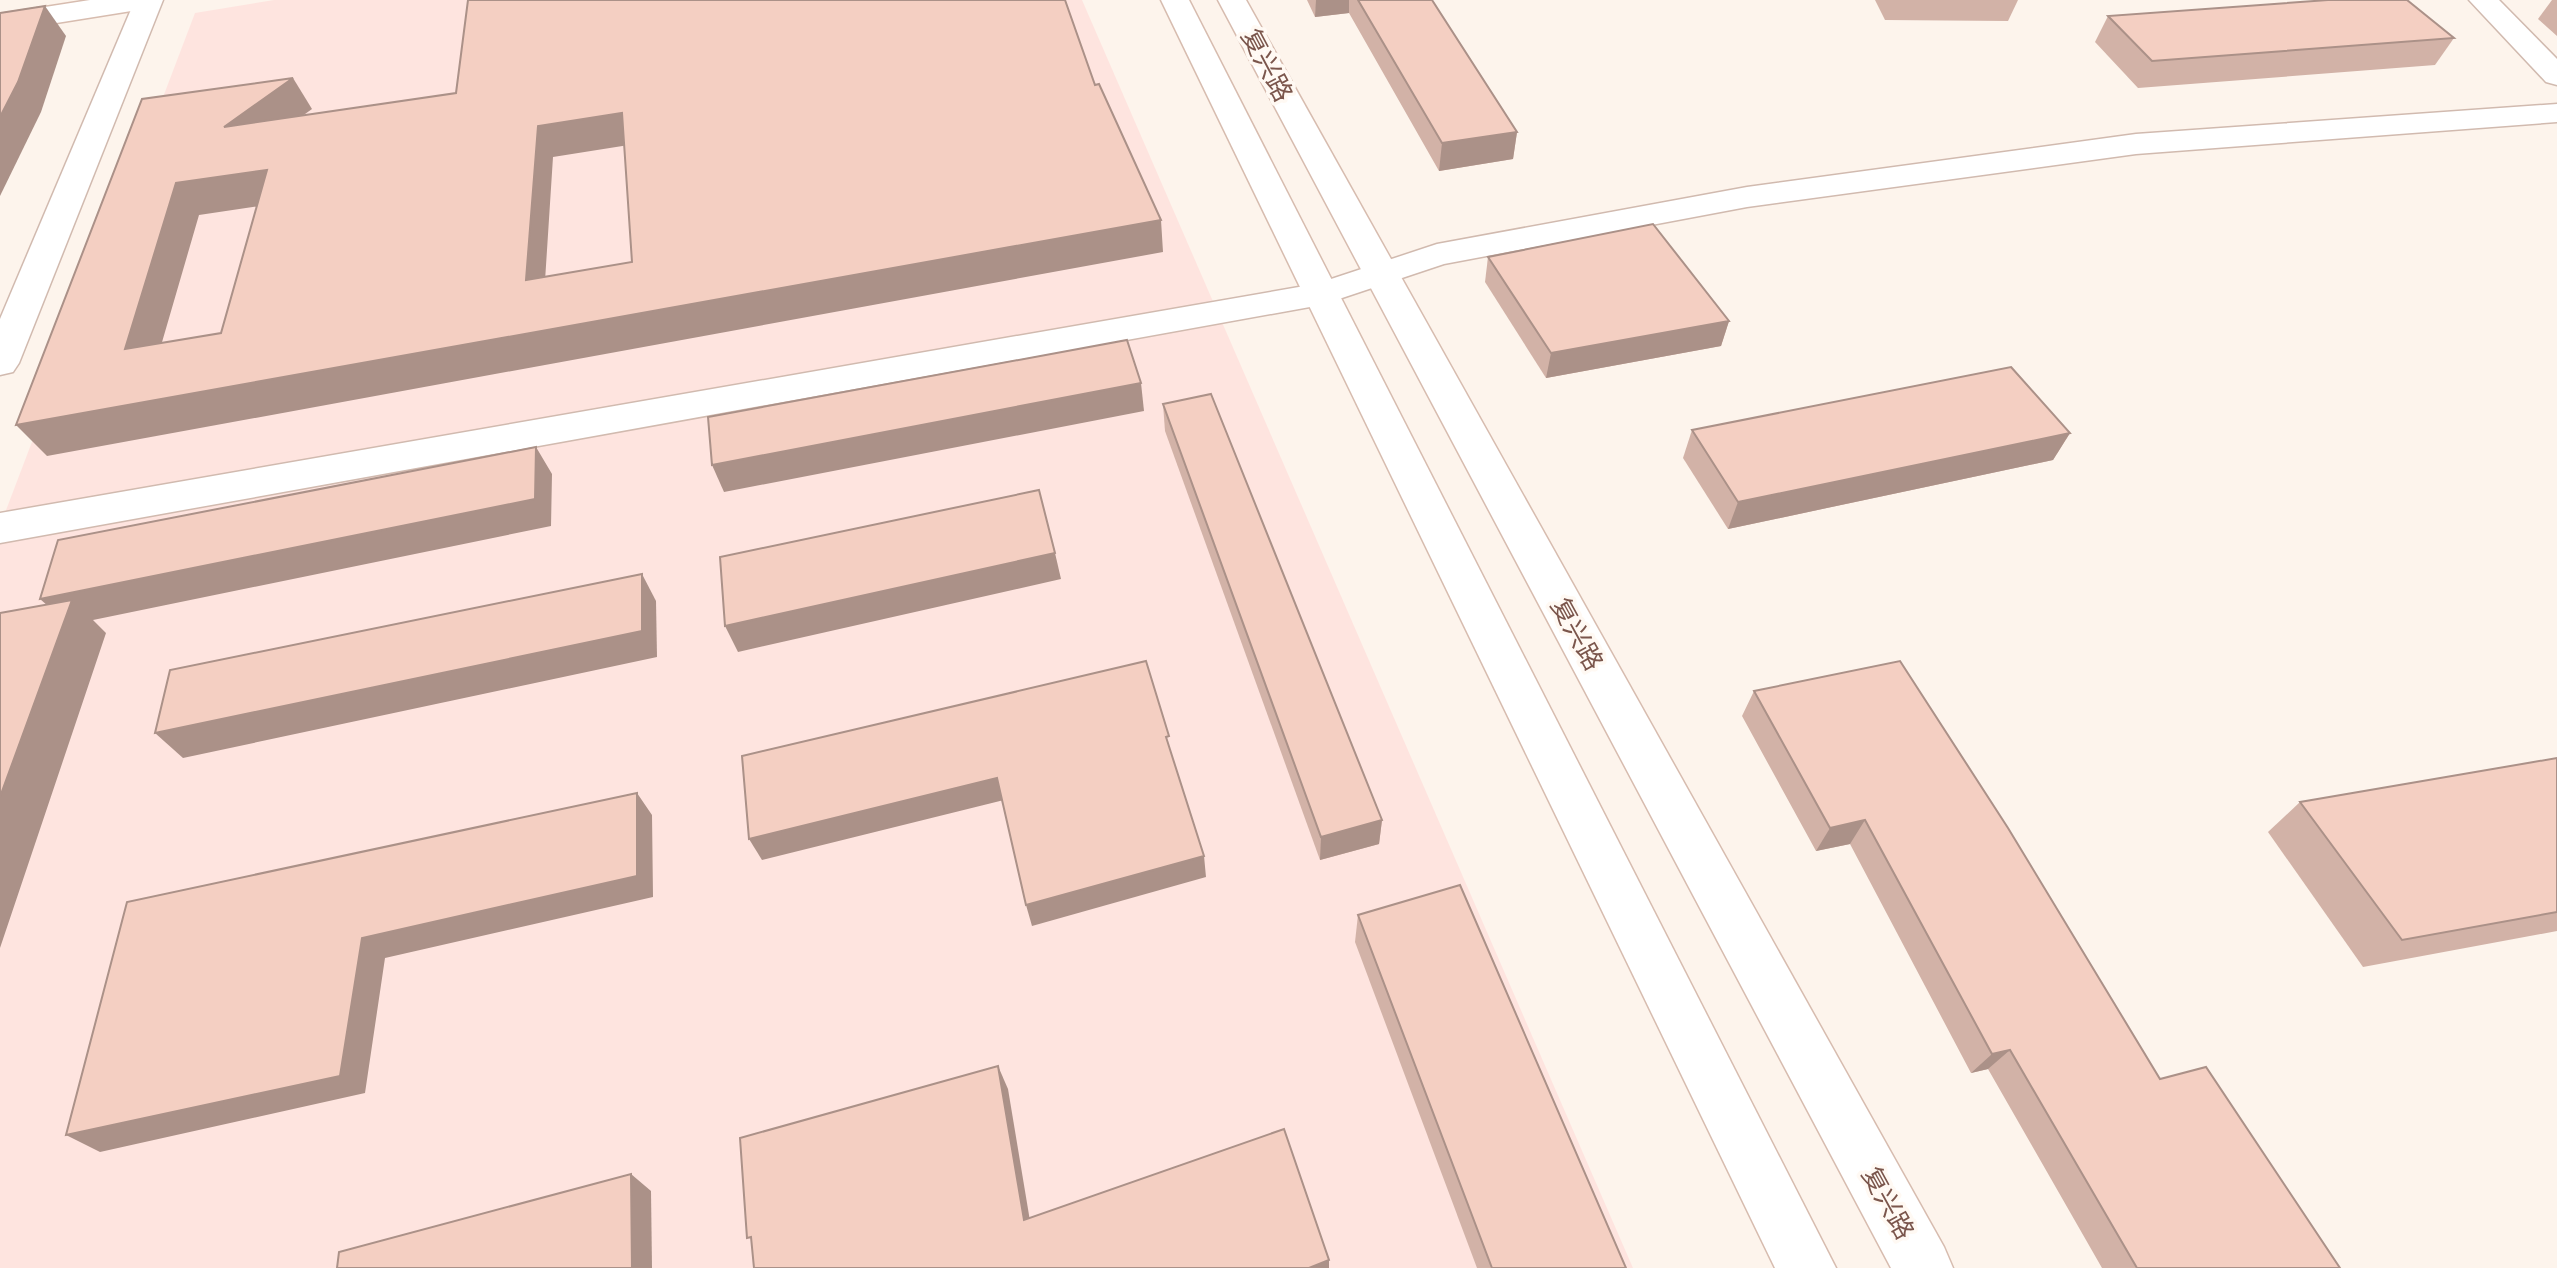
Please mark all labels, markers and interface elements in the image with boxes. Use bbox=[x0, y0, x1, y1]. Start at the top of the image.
street label: 复兴路 bbox=[1235, 22, 1301, 107]
street label: 复兴路 bbox=[1544, 591, 1612, 676]
street label: 复兴路 bbox=[1855, 1160, 1923, 1245]

